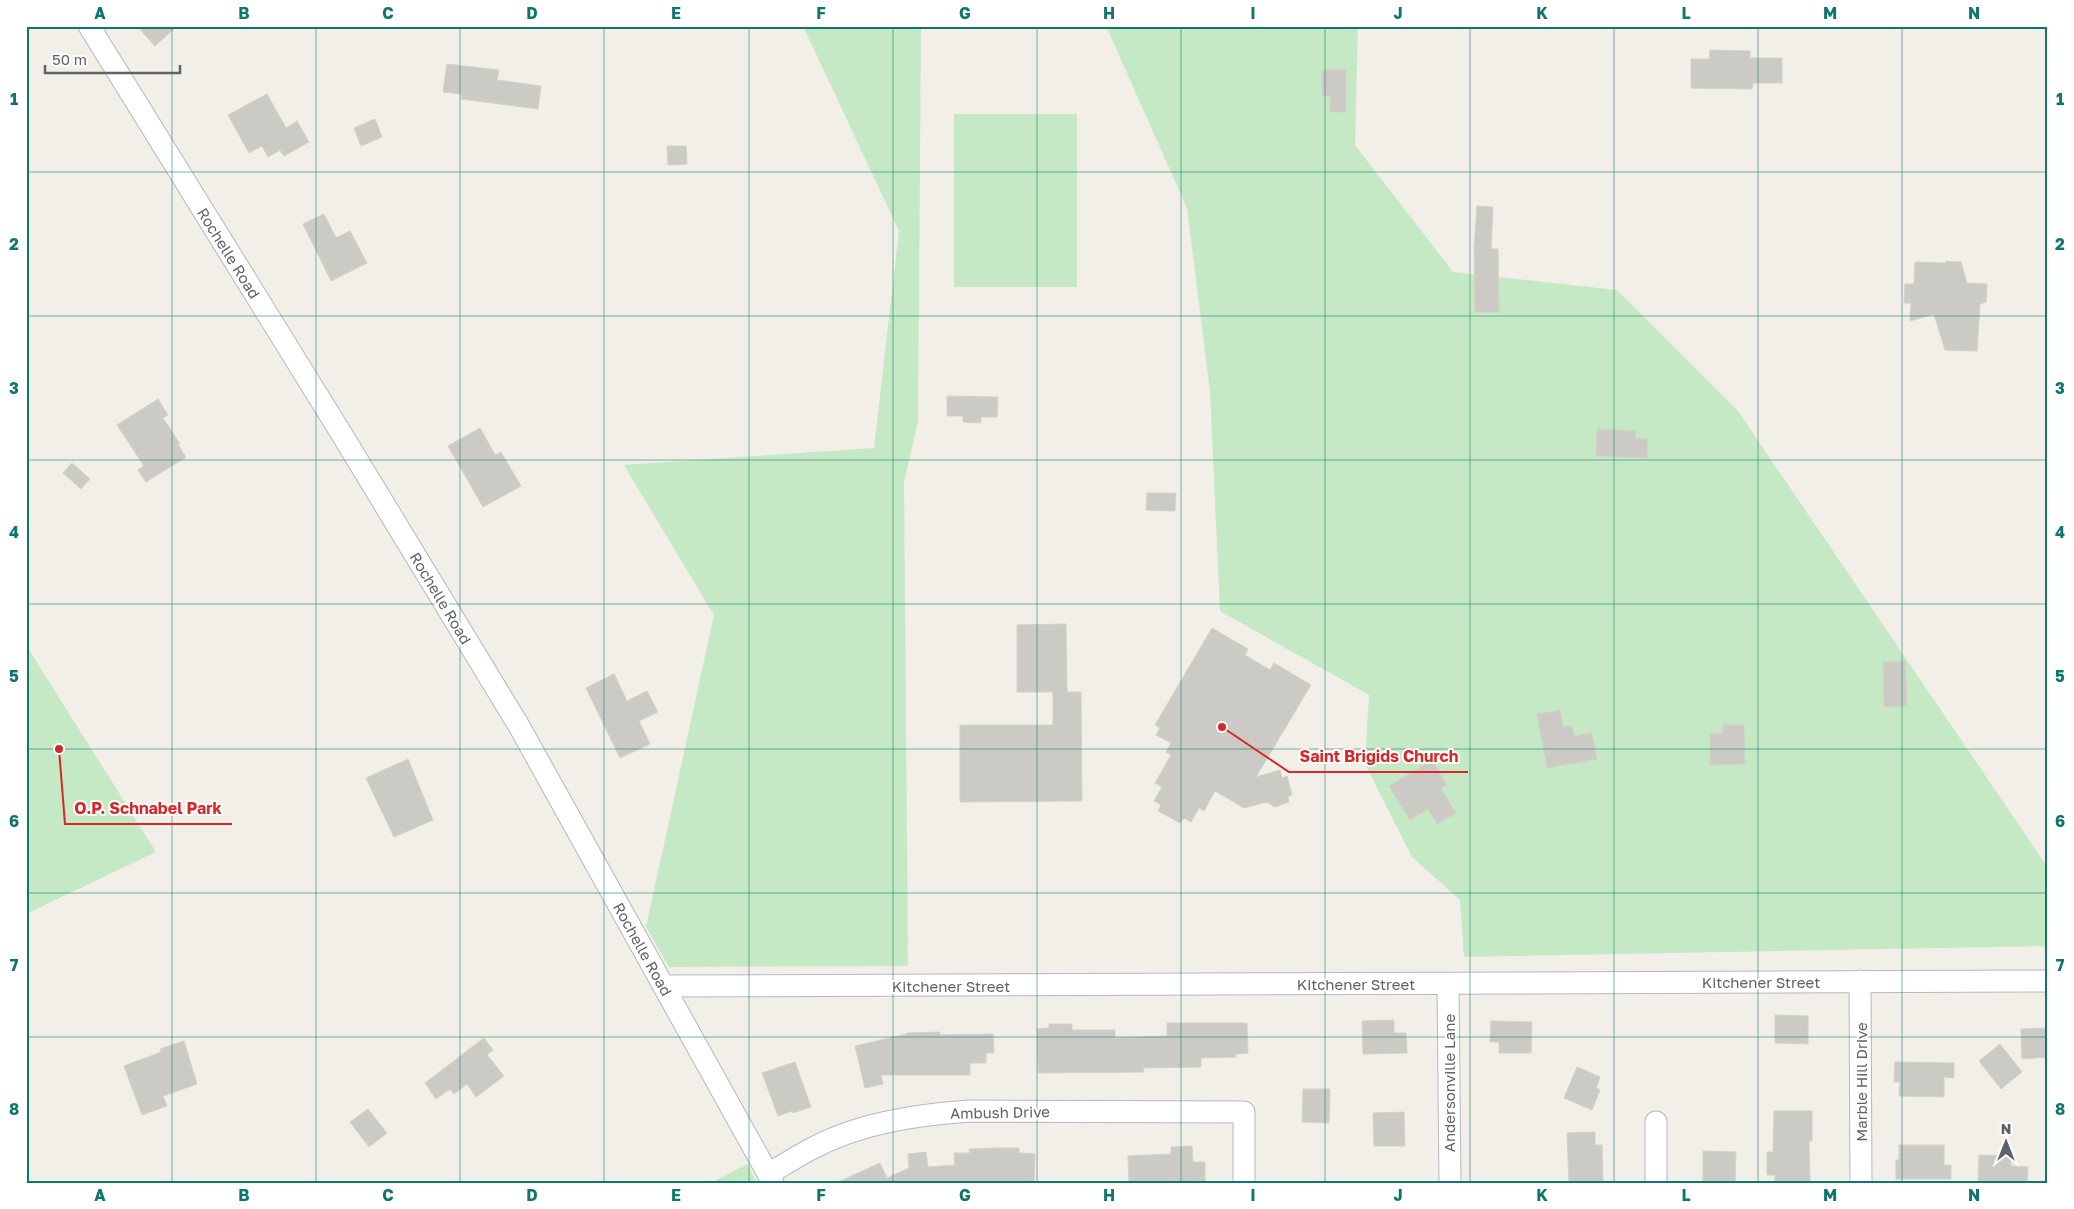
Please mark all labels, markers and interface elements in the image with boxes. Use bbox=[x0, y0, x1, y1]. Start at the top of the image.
text: A bbox=[94, 3, 106, 23]
text: B bbox=[238, 3, 250, 23]
text: C bbox=[382, 3, 394, 23]
text: D bbox=[526, 3, 538, 23]
text: E bbox=[671, 3, 681, 23]
text: F bbox=[816, 3, 826, 23]
text: G bbox=[959, 3, 971, 23]
text: H bbox=[1103, 3, 1115, 23]
text: I bbox=[1250, 3, 1256, 23]
text: J bbox=[1393, 3, 1403, 23]
text: K bbox=[1536, 3, 1548, 23]
text: L bbox=[1681, 3, 1691, 23]
text: M bbox=[1823, 3, 1837, 23]
text: N bbox=[1968, 3, 1980, 23]
scale bar bbox=[45, 42, 180, 74]
text: 50 m bbox=[52, 50, 87, 68]
text: 1 bbox=[10, 89, 18, 109]
text: 1 bbox=[2056, 89, 2064, 109]
street label: Rochelle Road bbox=[194, 204, 264, 302]
text: 2 bbox=[9, 234, 19, 254]
text: 2 bbox=[2055, 234, 2065, 254]
text: 3 bbox=[9, 378, 19, 398]
text: 3 bbox=[2055, 378, 2065, 398]
text: 4 bbox=[9, 522, 19, 542]
text: 4 bbox=[2055, 522, 2065, 542]
street label: Rochelle Road bbox=[407, 549, 475, 647]
text: 5 bbox=[9, 666, 19, 686]
text: 5 bbox=[2055, 666, 2065, 686]
callout: Saint Brigids Church bbox=[1289, 741, 1468, 772]
text: Saint Brigids Church bbox=[1300, 746, 1458, 766]
callout: O.P. Schnabel Park bbox=[65, 793, 232, 824]
text: O.P. Schnabel Park bbox=[74, 798, 223, 818]
text: 6 bbox=[9, 811, 19, 831]
text: 6 bbox=[2055, 811, 2065, 831]
street label: Rochelle Road bbox=[610, 899, 676, 999]
text: 7 bbox=[10, 955, 19, 975]
text: 7 bbox=[2056, 955, 2065, 975]
street label: Kitchener Street bbox=[1702, 973, 1820, 991]
street label: Kitchener Street bbox=[1297, 975, 1415, 993]
street label: Kitchener Street bbox=[892, 977, 1010, 995]
street label: Andersonville Lane bbox=[1440, 1014, 1458, 1152]
street label: Marble Hill Drive bbox=[1852, 1022, 1870, 1142]
text: 8 bbox=[9, 1099, 19, 1119]
text: 8 bbox=[2055, 1099, 2065, 1119]
street label: Ambush Drive bbox=[950, 1102, 1050, 1122]
north arrow bbox=[1982, 1116, 2032, 1166]
text: N bbox=[2001, 1120, 2011, 1137]
text: A bbox=[94, 1185, 106, 1205]
text: B bbox=[238, 1185, 250, 1205]
text: C bbox=[382, 1185, 394, 1205]
text: D bbox=[526, 1185, 538, 1205]
text: E bbox=[671, 1185, 681, 1205]
text: F bbox=[816, 1185, 826, 1205]
text: G bbox=[959, 1185, 971, 1205]
text: H bbox=[1103, 1185, 1115, 1205]
text: I bbox=[1250, 1185, 1256, 1205]
text: J bbox=[1393, 1185, 1403, 1205]
text: K bbox=[1536, 1185, 1548, 1205]
text: L bbox=[1681, 1185, 1691, 1205]
text: M bbox=[1823, 1185, 1837, 1205]
text: N bbox=[1968, 1185, 1980, 1205]

